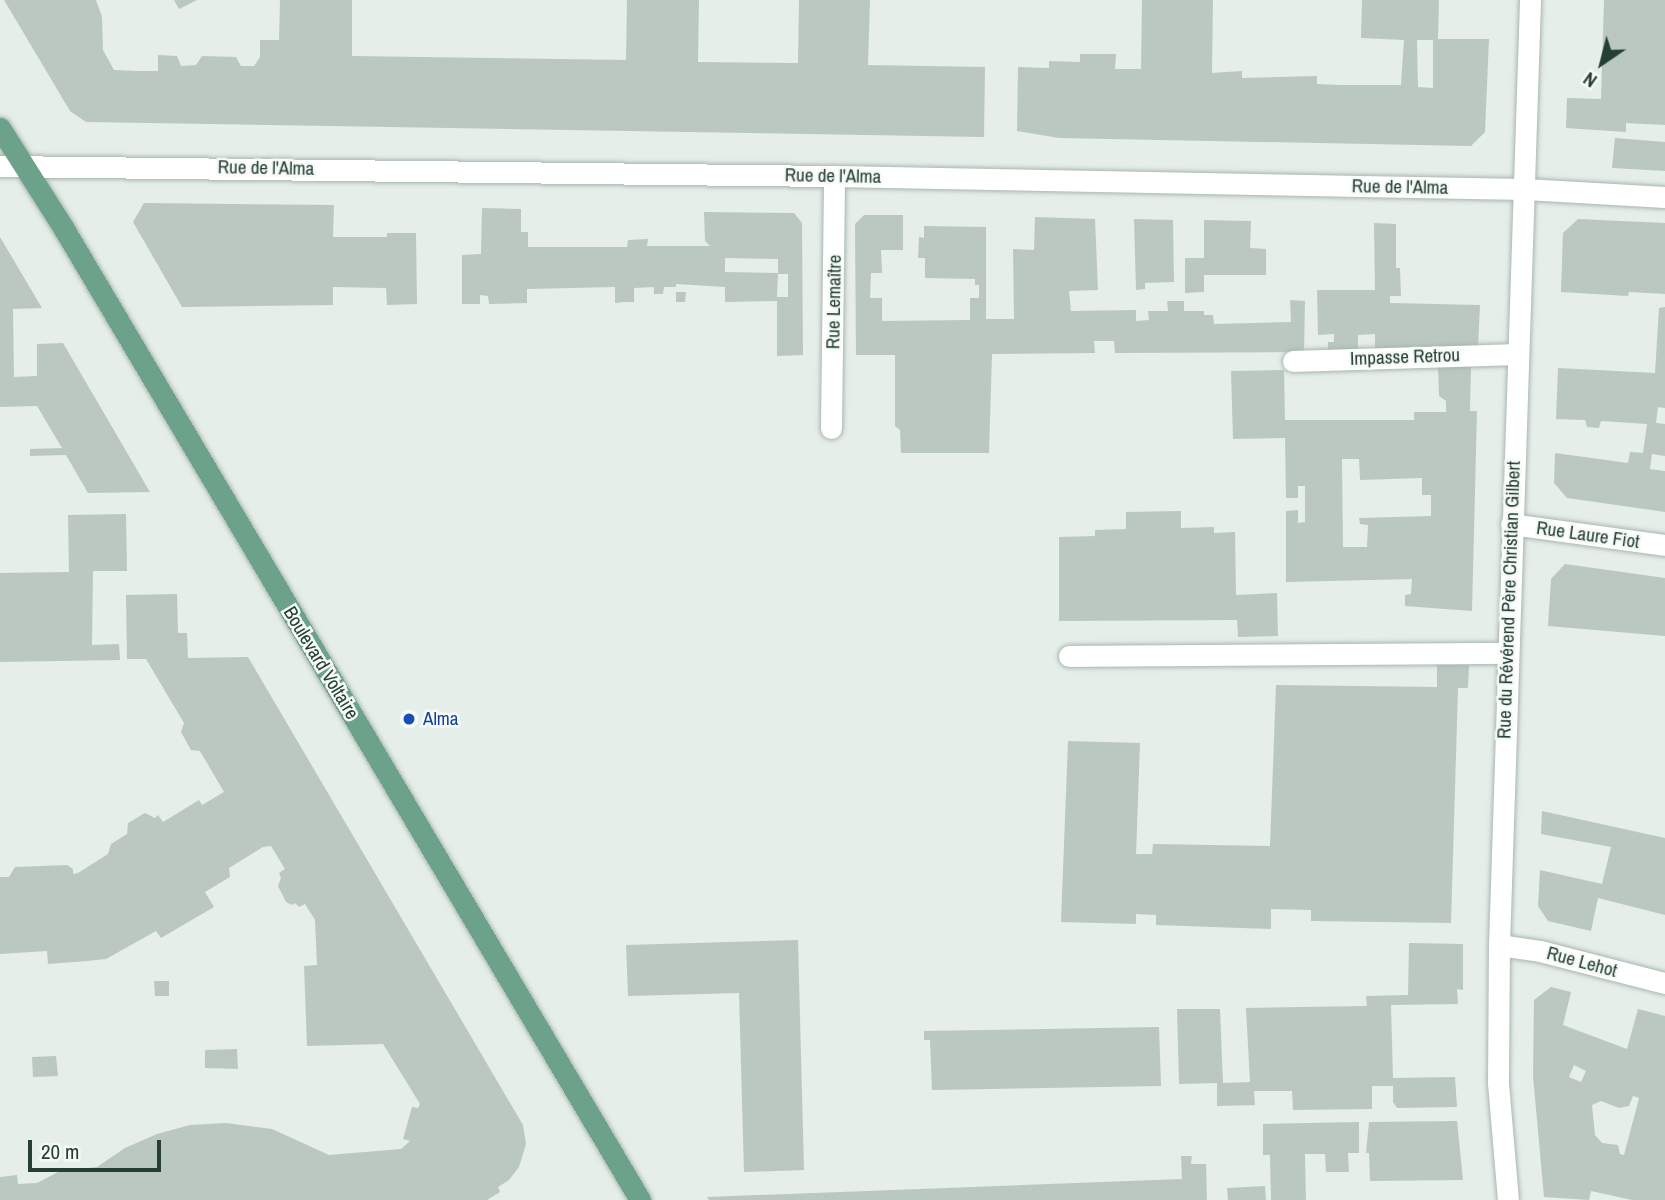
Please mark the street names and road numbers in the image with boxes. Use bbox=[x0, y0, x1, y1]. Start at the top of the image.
street label: Rue de l'Alma bbox=[218, 156, 314, 180]
street label: Rue de l'Alma bbox=[785, 164, 881, 188]
street label: Rue de l'Alma bbox=[1352, 175, 1448, 199]
street label: Rue Lemaître bbox=[822, 255, 846, 349]
street label: Impasse Retrou bbox=[1350, 344, 1460, 370]
street label: Rue du Révérend Père Christian Gilbert bbox=[1493, 461, 1525, 739]
street label: Rue Laure Fiot bbox=[1535, 516, 1641, 554]
street label: Boulevard Voltaire bbox=[278, 603, 364, 723]
street label: Rue Lehot bbox=[1544, 942, 1620, 982]

